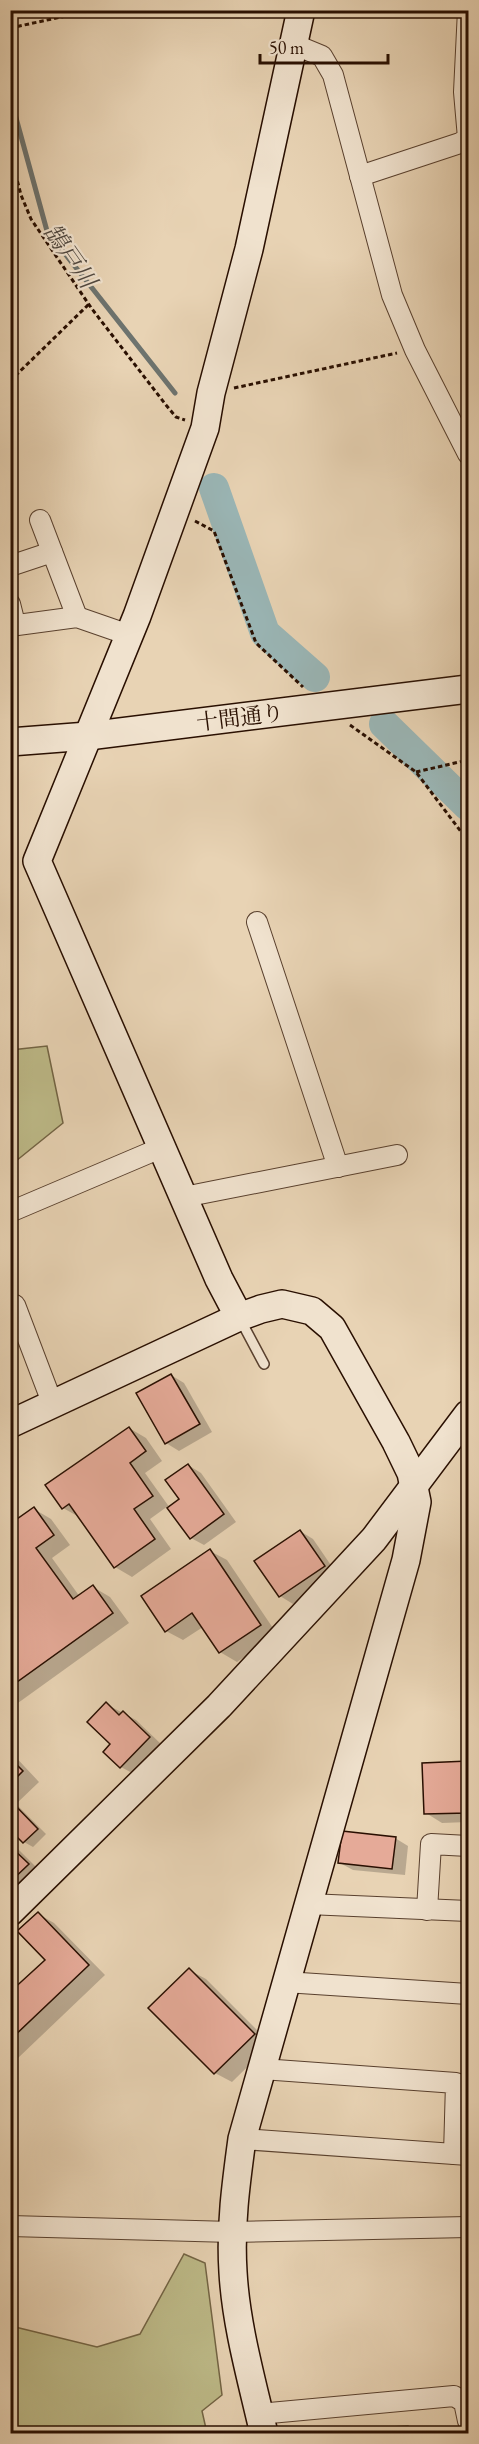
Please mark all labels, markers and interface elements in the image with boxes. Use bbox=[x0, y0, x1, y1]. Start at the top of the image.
scale bar bbox=[260, 27, 388, 65]
text: 50 m bbox=[269, 36, 304, 59]
water label: 鵠戸川 bbox=[37, 217, 105, 297]
street label: 十間通り bbox=[195, 698, 286, 737]

